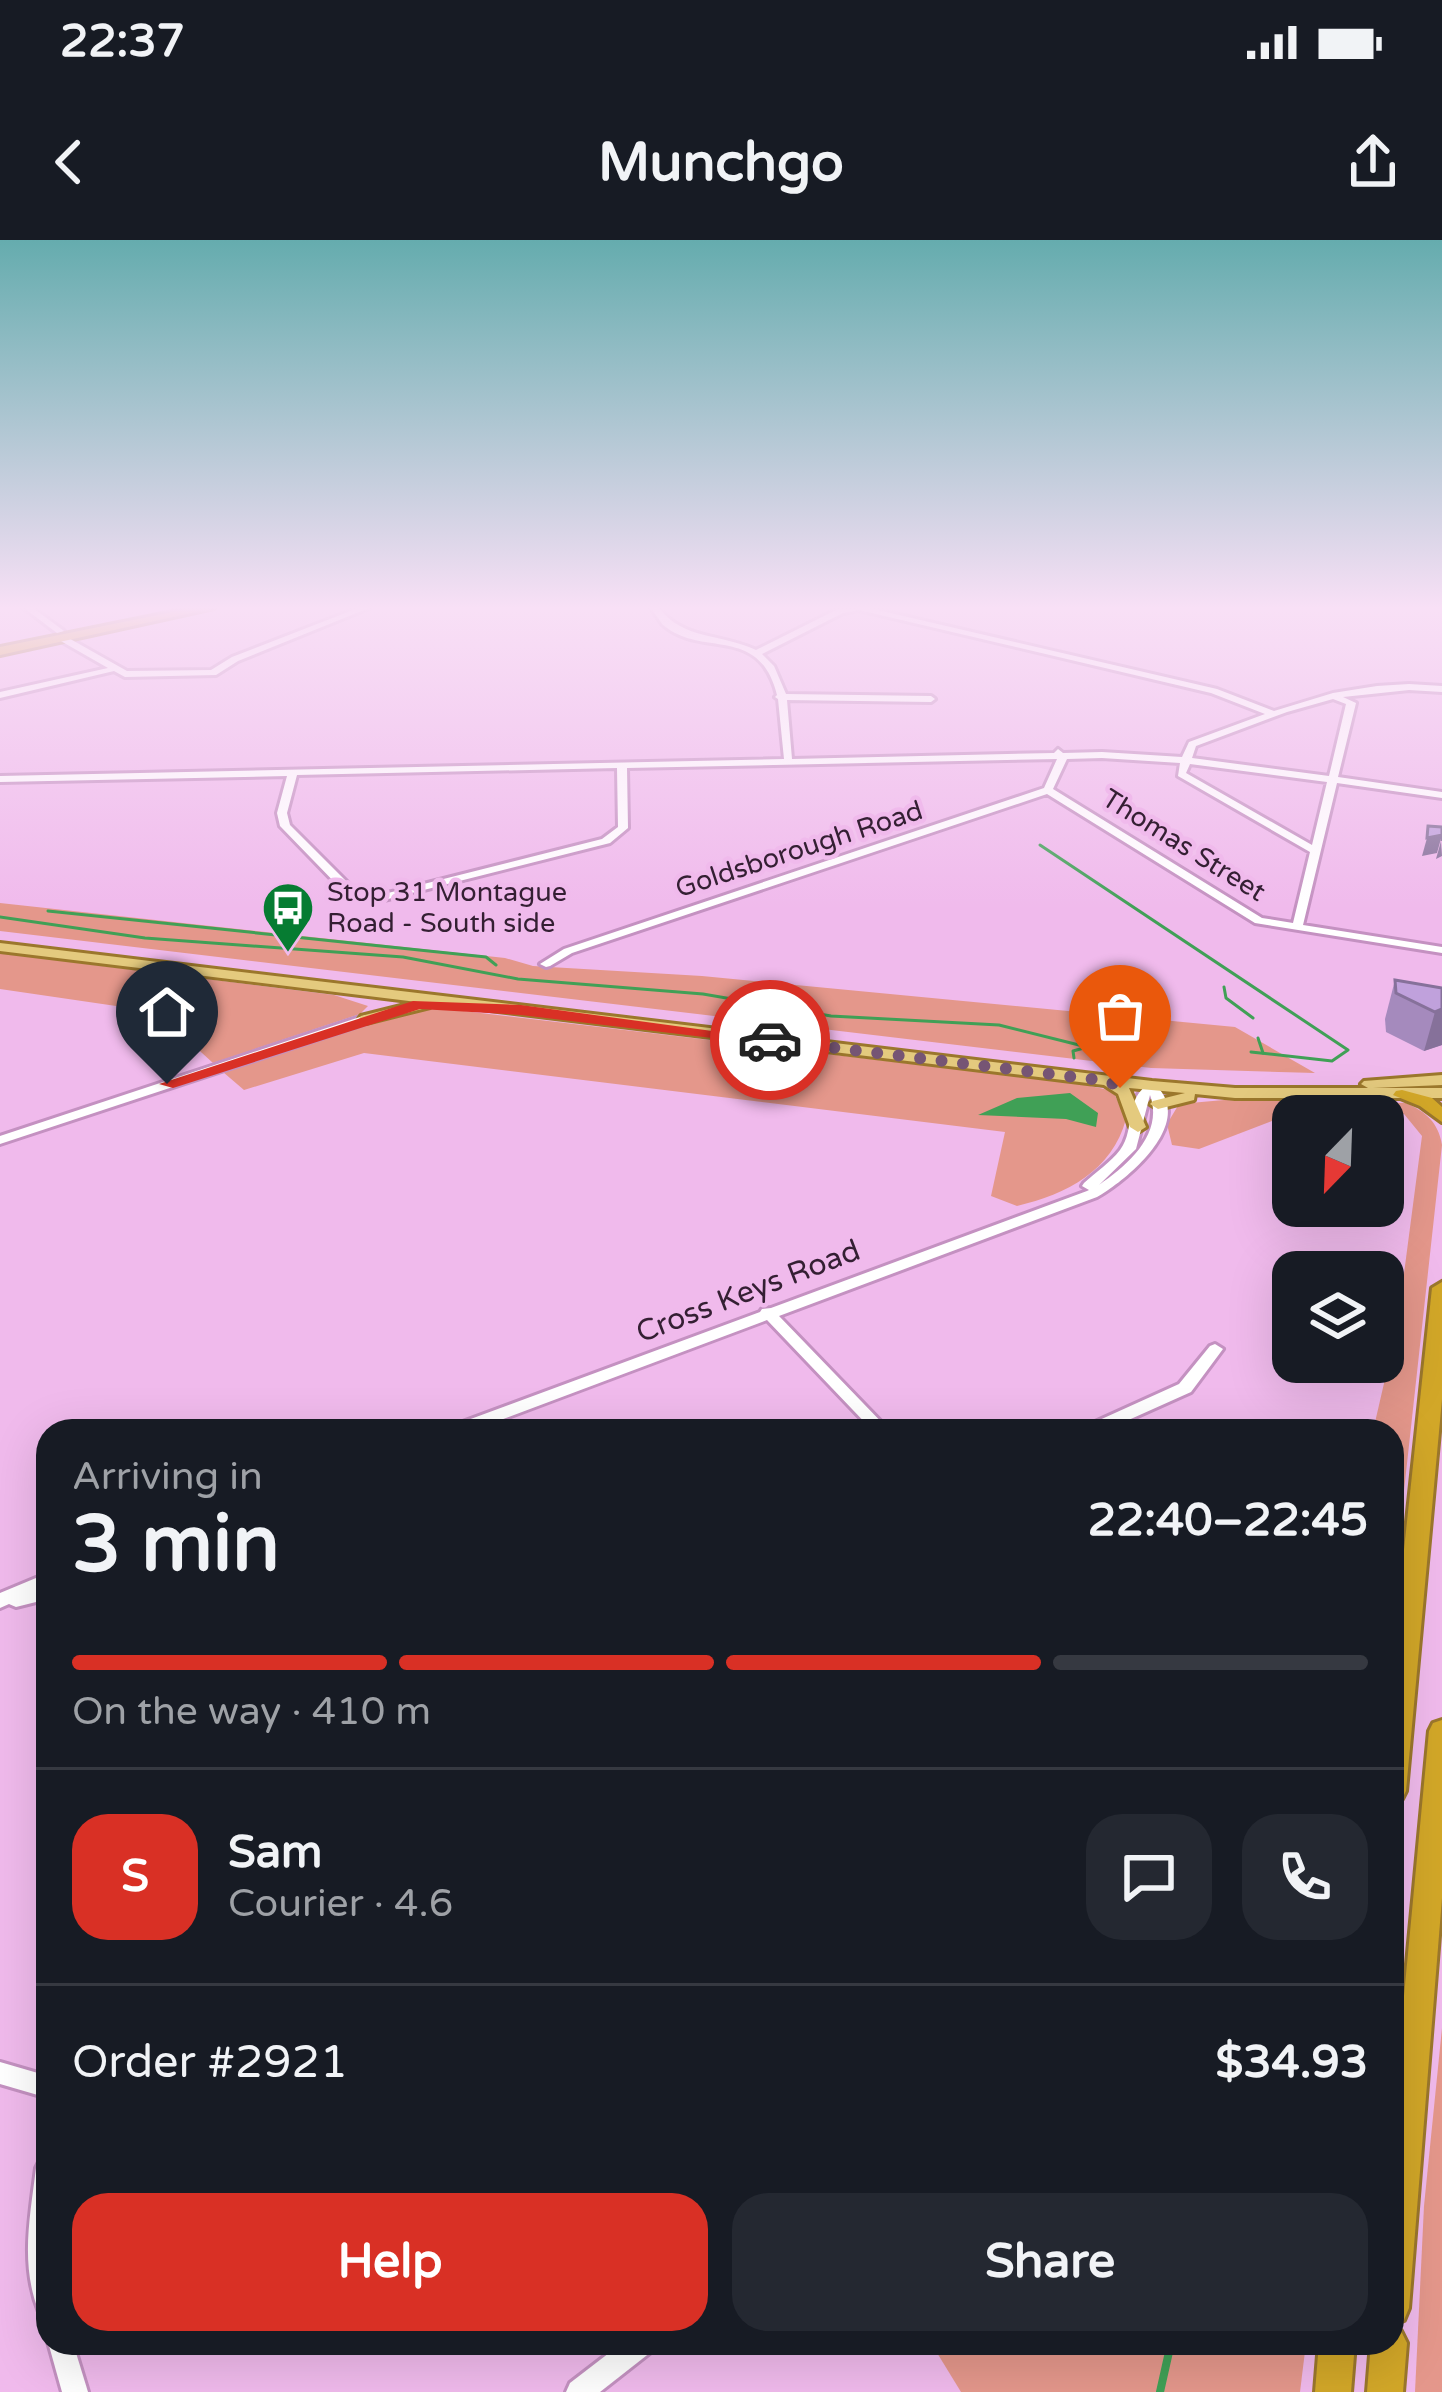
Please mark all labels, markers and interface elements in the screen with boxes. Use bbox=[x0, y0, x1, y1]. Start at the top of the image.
text: 22:37 bbox=[60, 15, 185, 69]
icon: back bbox=[36, 129, 102, 195]
icon: share bbox=[1340, 129, 1406, 195]
text: Munchgo bbox=[598, 130, 844, 195]
street label: Thomas Street bbox=[1096, 782, 1271, 909]
street label: Goldsborough Road bbox=[671, 794, 927, 905]
place label: Stop 31 Montague Road - South side bbox=[327, 876, 567, 940]
bus stop icon: Stop 31 Montague Road - South side bbox=[260, 880, 316, 954]
pin bbox=[116, 961, 218, 1084]
pin bbox=[1069, 965, 1171, 1088]
icon: home bbox=[134, 979, 200, 1045]
courier bbox=[710, 980, 830, 1100]
icon: bag bbox=[1087, 983, 1153, 1049]
icon: car bbox=[737, 1007, 803, 1073]
north arrow bbox=[1272, 1095, 1404, 1227]
map controls bbox=[1272, 1095, 1404, 1383]
street label: Cross Keys Road bbox=[631, 1232, 866, 1351]
button: layers bbox=[1272, 1251, 1404, 1383]
text: Arriving in bbox=[72, 1453, 263, 1500]
text: 22:40–22:45 bbox=[1088, 1494, 1368, 1548]
text: 3 min bbox=[72, 1498, 280, 1592]
text: On the way · 410 m bbox=[72, 1688, 431, 1735]
button: chat bbox=[1086, 1814, 1212, 1940]
button: phone bbox=[1242, 1814, 1368, 1940]
text: Sam bbox=[228, 1826, 322, 1880]
text: S bbox=[121, 1850, 149, 1904]
text: Courier · 4.6 bbox=[228, 1880, 453, 1927]
text: Order #2921 bbox=[72, 2036, 348, 2090]
text: $34.93 bbox=[1216, 2036, 1368, 2090]
button: Help bbox=[72, 2193, 708, 2331]
button: Share bbox=[732, 2193, 1368, 2331]

